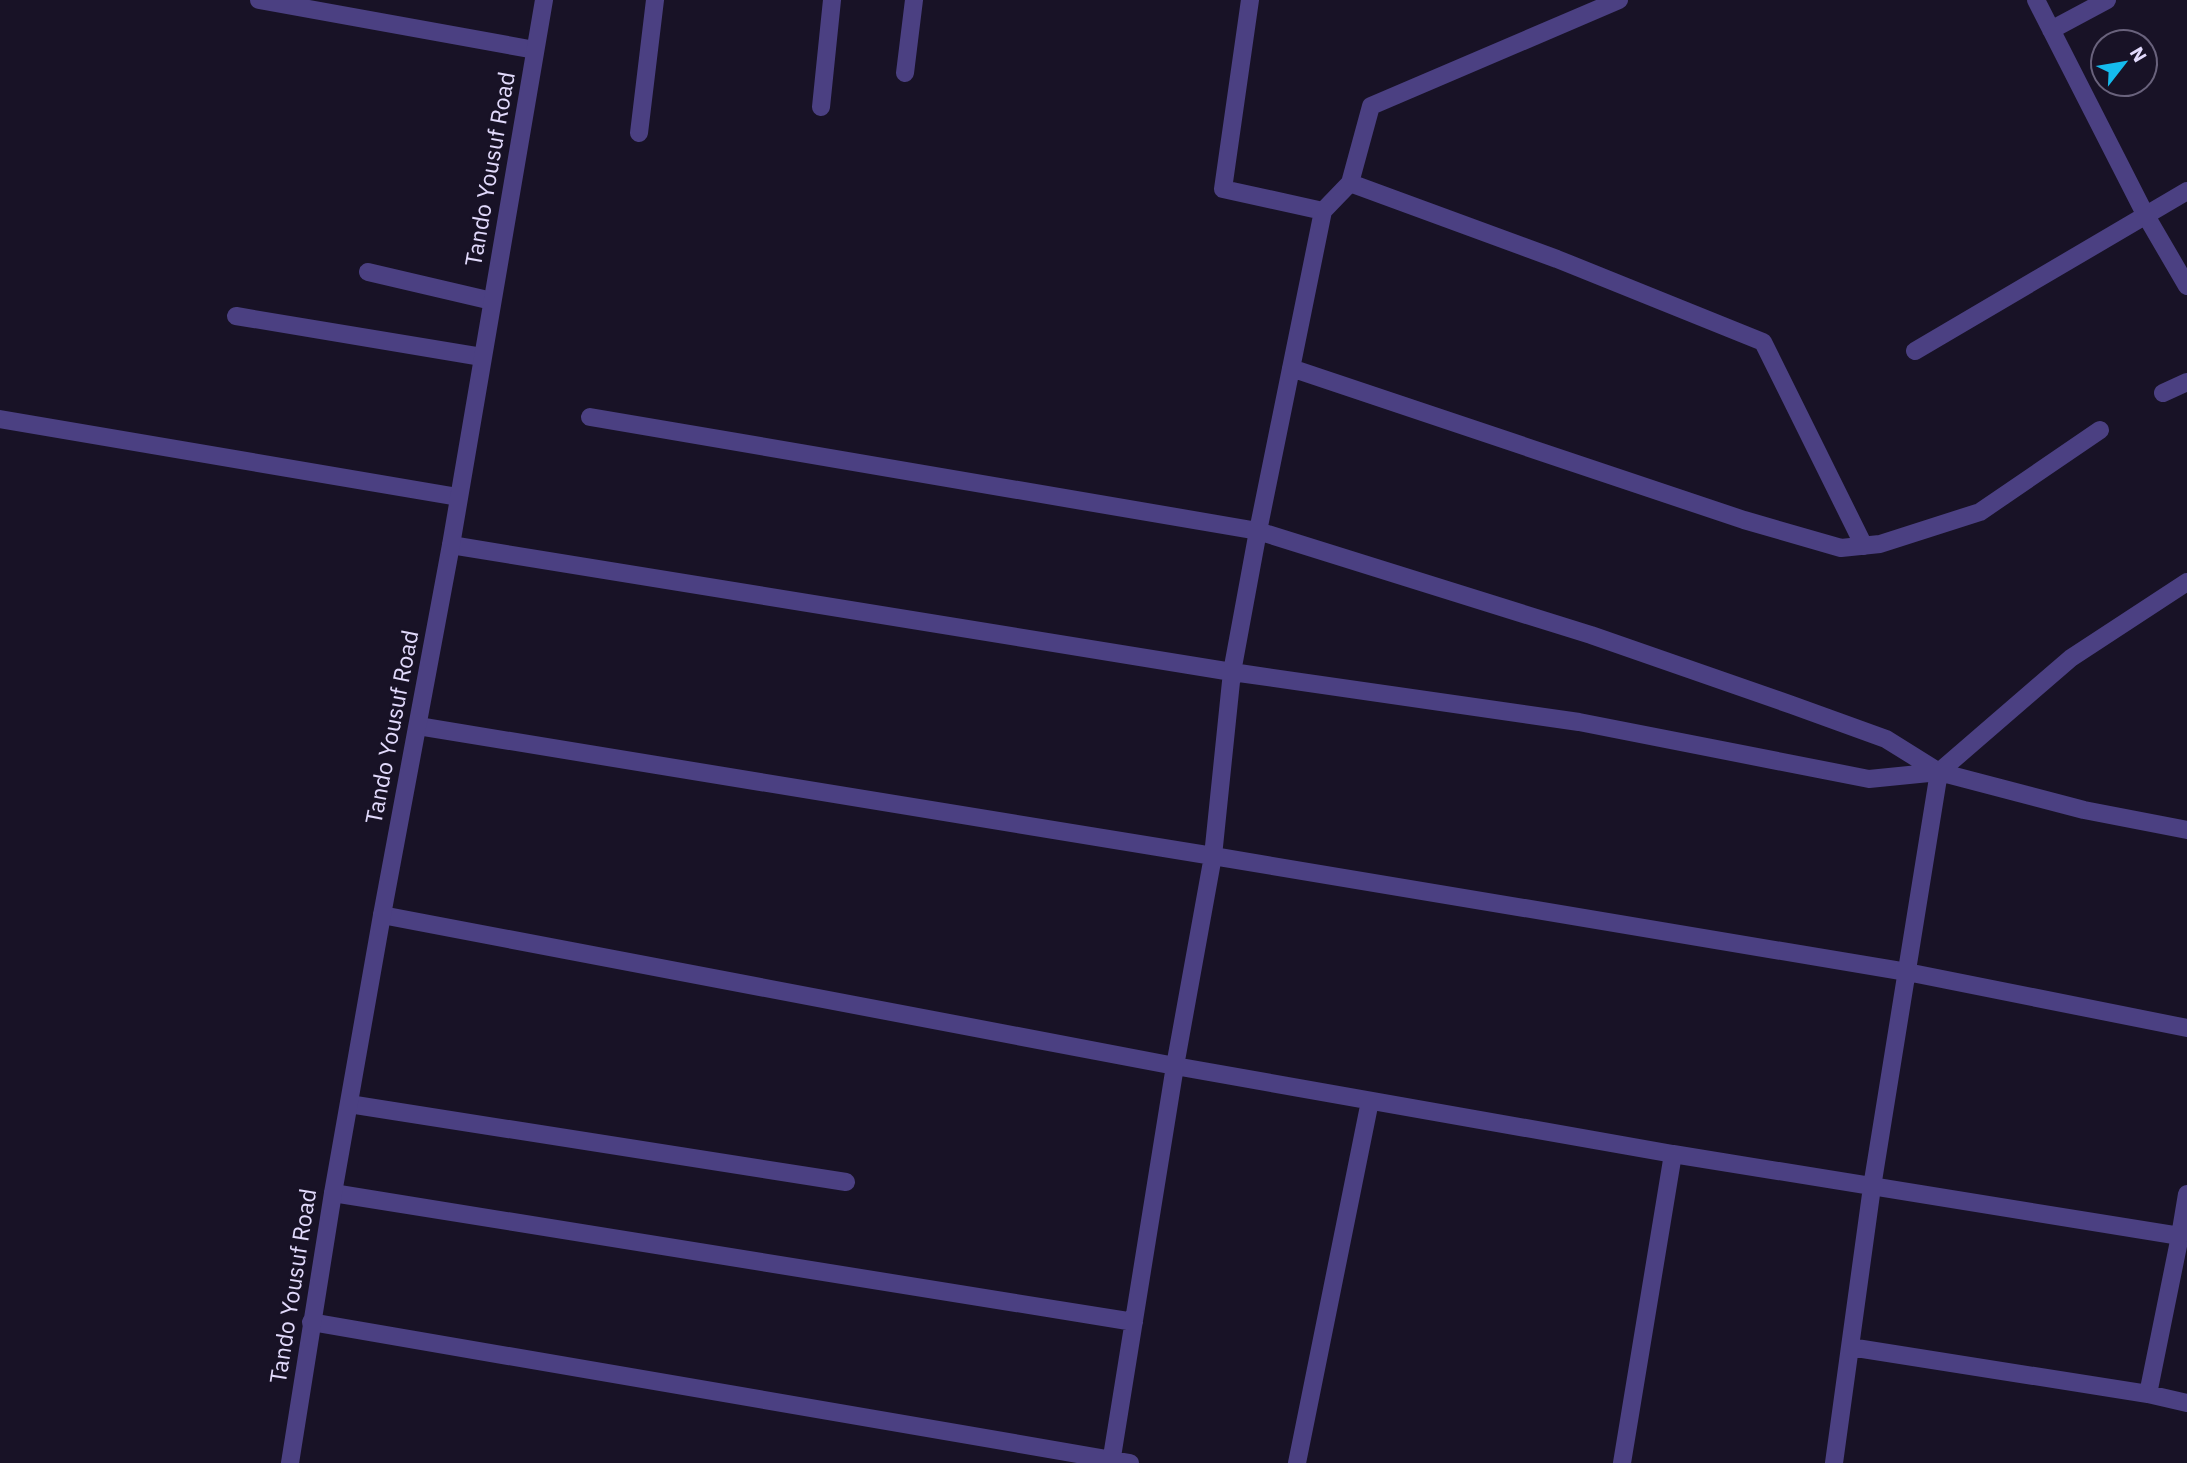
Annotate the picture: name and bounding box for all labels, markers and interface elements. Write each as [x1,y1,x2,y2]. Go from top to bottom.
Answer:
north arrow [2089,28,2159,98]
text: N [2125,42,2152,66]
street label: Tando Yousuf Road [457,69,521,268]
street label: Tando Yousuf Road [357,627,425,826]
street label: Tando Yousuf Road [262,1186,322,1385]

